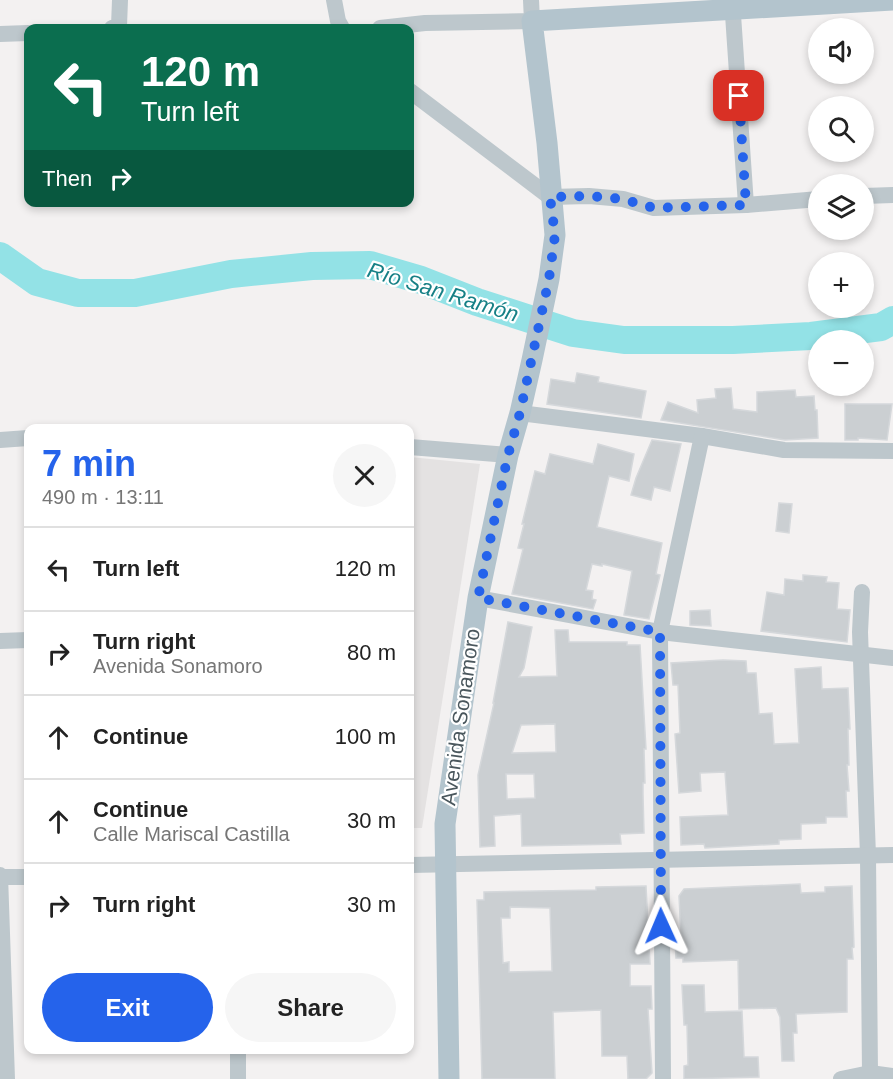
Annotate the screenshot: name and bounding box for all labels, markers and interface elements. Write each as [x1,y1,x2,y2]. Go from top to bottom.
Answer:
map controls [808,18,874,396]
button: sound [808,18,874,84]
icon: left [42,48,120,126]
text: 120 m [141,48,260,95]
pin [713,70,764,121]
icon: arrive [722,79,755,112]
button: search [808,96,874,162]
text: Turn left [141,97,239,127]
icon: right [104,162,137,195]
text: Then [42,166,92,191]
button: layers [808,174,874,240]
button: + [808,252,874,318]
water label: Río San Ramón [364,257,522,327]
button: − [808,330,874,396]
text: 7 min [42,443,136,484]
button: close [333,444,396,507]
text: 490 m · 13:11 [42,486,164,508]
icon: left [42,553,75,586]
text: Turn left [93,556,179,581]
text: 120 m [335,556,396,581]
street label: Avenida Sonamoro [436,627,484,807]
text: Turn right [93,629,195,654]
icon: right [42,637,75,670]
text: 80 m [347,640,396,665]
text: Avenida Sonamoro [93,655,263,677]
icon: ahead [42,721,75,754]
text: Continue [93,724,188,749]
text: 100 m [335,724,396,749]
text: Continue [93,797,188,822]
icon: ahead [42,805,75,838]
text: 30 m [347,808,396,833]
text: Calle Mariscal Castilla [93,823,290,845]
icon: right [42,889,75,922]
text: Turn right [93,892,195,917]
text: 30 m [347,892,396,917]
position arrow [629,894,693,958]
button: Exit [42,973,213,1042]
button: Share [225,973,396,1042]

